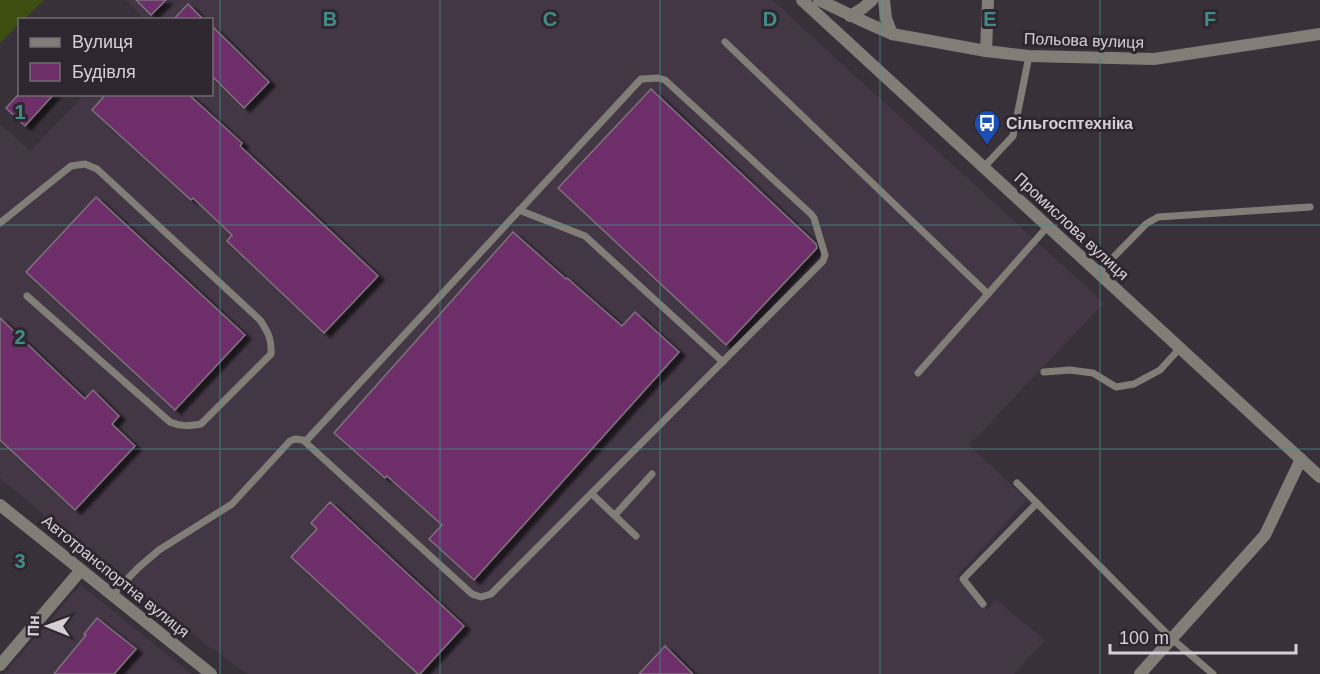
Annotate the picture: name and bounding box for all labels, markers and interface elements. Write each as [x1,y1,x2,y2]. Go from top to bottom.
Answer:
text: B [323,8,337,30]
text: C [543,8,557,30]
text: D [763,8,777,30]
text: E [983,8,997,30]
text: F [1204,8,1216,30]
legend [18,18,213,96]
street label: Польова вулиця [1024,30,1144,51]
text: Вулиця [72,32,133,52]
text: Будівля [72,62,136,82]
text: 1 [14,101,26,123]
bus stop icon: Сільгосптехніка [972,108,1002,146]
place label: Сільгосптехніка [1006,115,1133,132]
street label: Промислова вулиця [1011,169,1132,283]
text: 2 [14,326,26,348]
street label: Автотранспортна вулиця [39,512,193,641]
text: 3 [14,550,26,572]
north arrow [18,596,78,656]
text: Пн [25,615,42,636]
scale bar [1110,617,1296,655]
text: 100 m [1119,628,1169,648]

